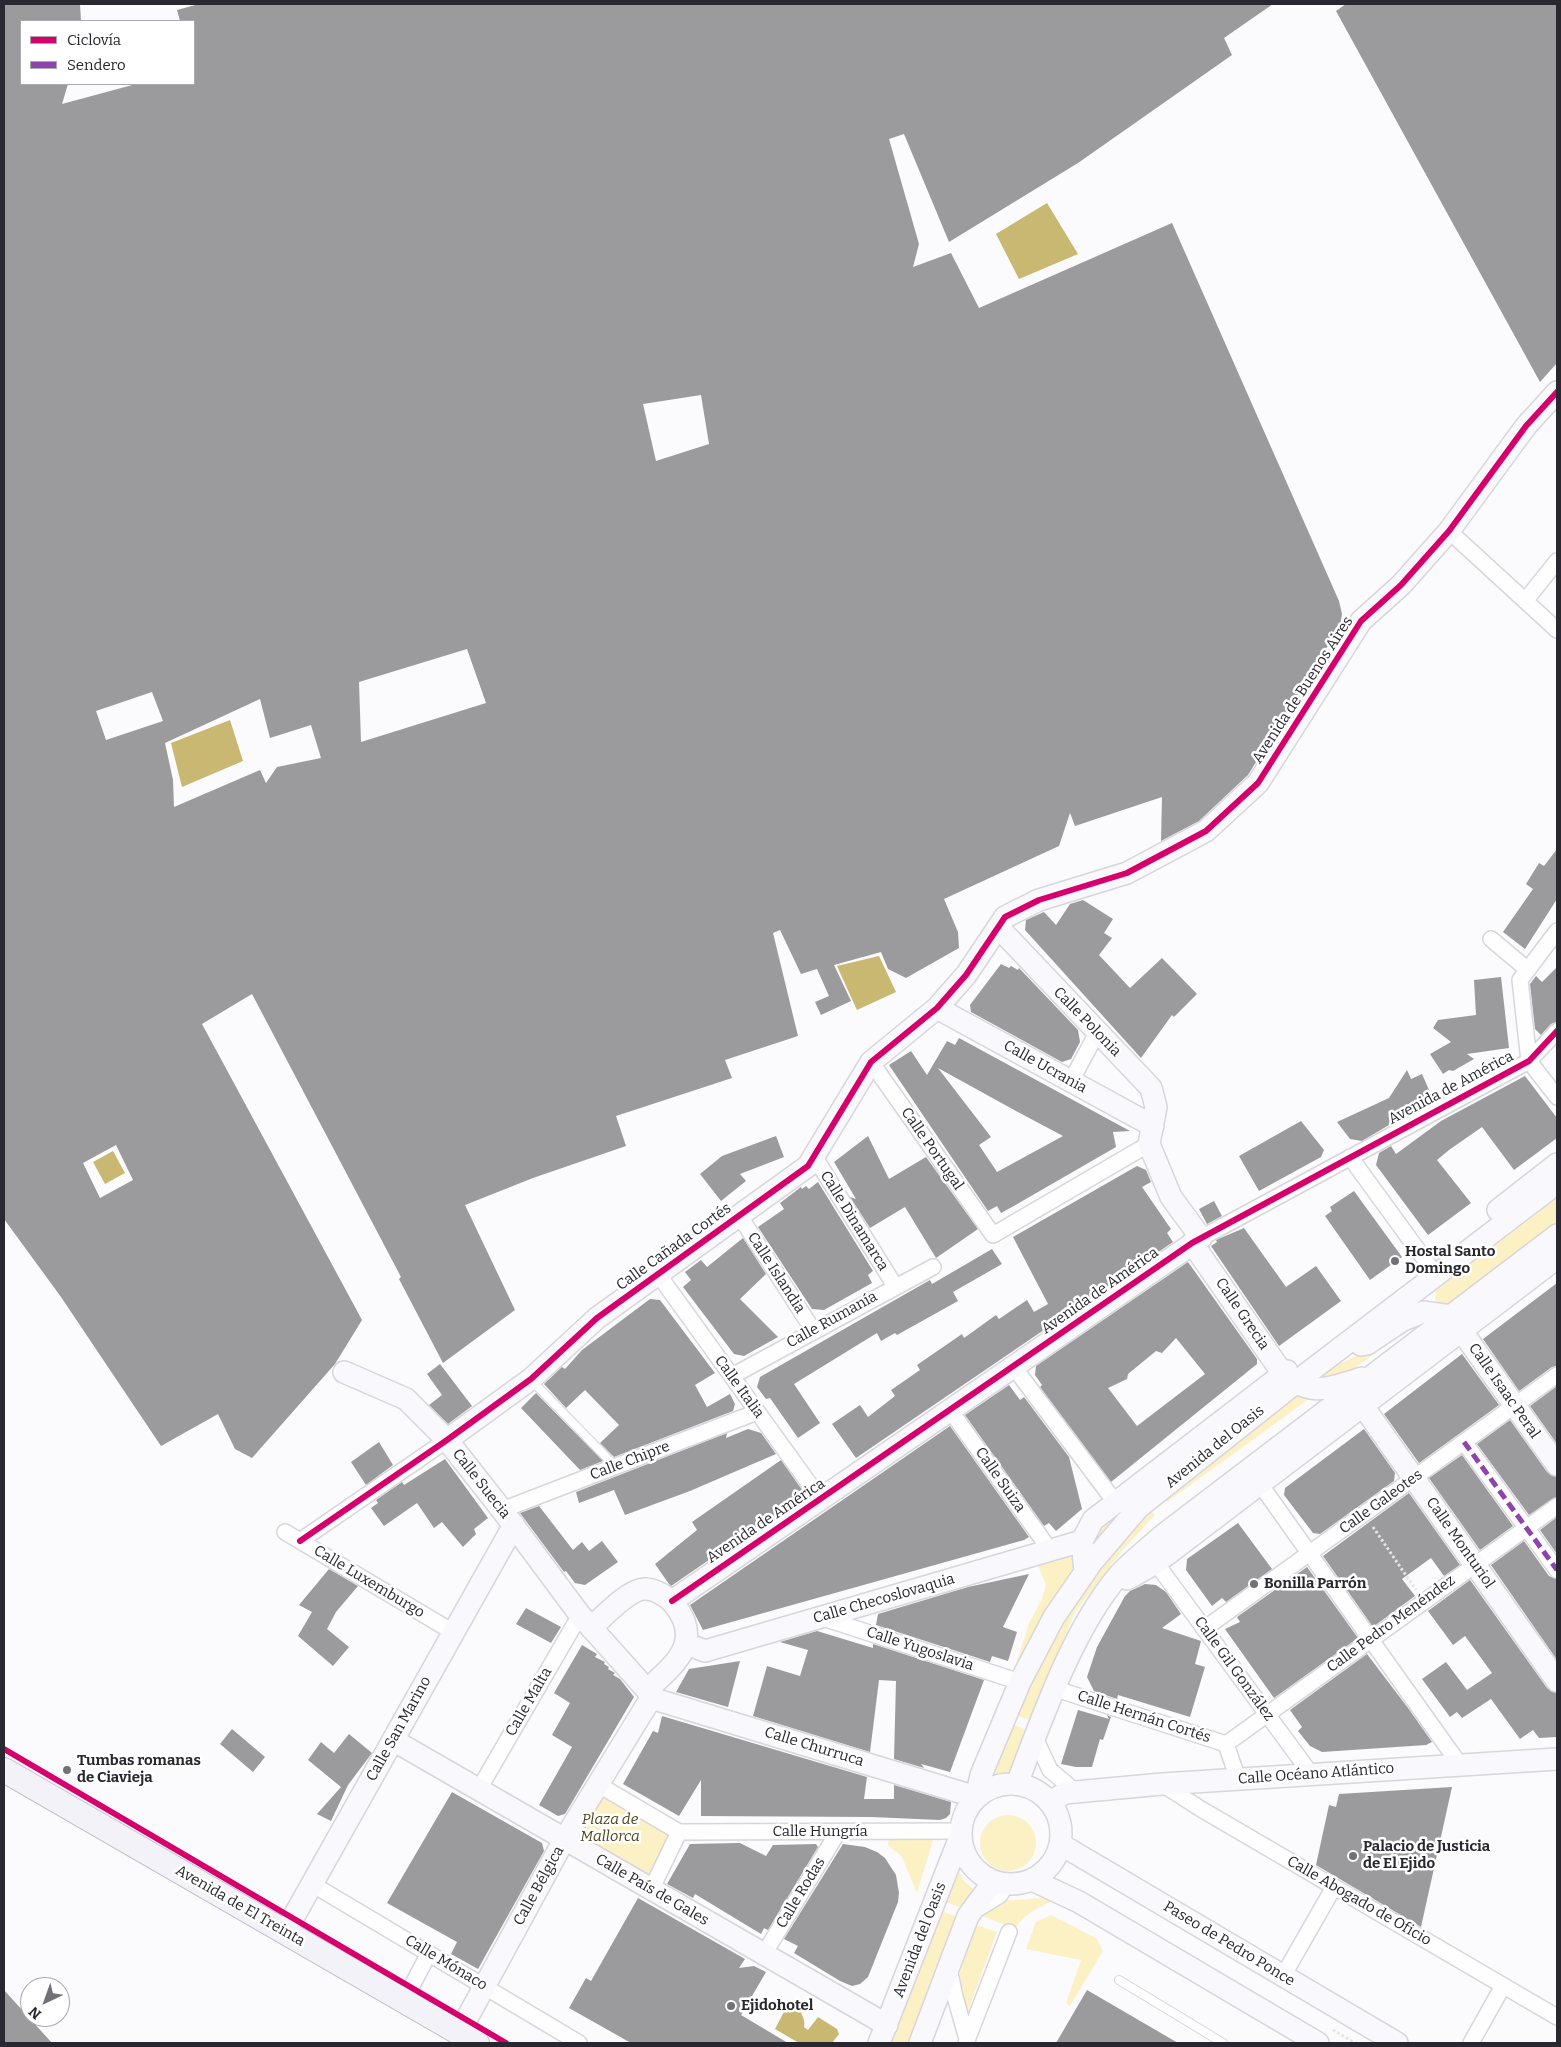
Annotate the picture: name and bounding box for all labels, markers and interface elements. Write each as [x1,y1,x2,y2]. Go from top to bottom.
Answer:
legend [20,20,195,85]
text: Ciclovía [67,31,121,49]
text: Sendero [67,56,126,74]
street label: Avenida de Buenos Aires [1249,613,1357,767]
street label: Calle Polonia [1049,984,1125,1060]
street label: Calle Ucrania [1000,1037,1090,1097]
street label: Avenida de América [1385,1047,1517,1129]
street label: Calle Portugal [897,1104,967,1194]
street label: Calle Dinamarca [816,1168,892,1274]
street label: Calle Cañada Cortés [613,1199,735,1295]
street label: Calle Islandia [743,1229,809,1317]
place label: Hostal Santo Domingo [1405,1243,1495,1278]
street label: Avenida de América [1038,1244,1162,1338]
marker: Hostal Santo Domingo [1389,1255,1401,1267]
street label: Calle Grecia [1211,1275,1273,1353]
street label: Calle Rumanía [784,1288,880,1352]
street label: Calle Isaac Peral [1464,1340,1544,1442]
street label: Calle Italia [710,1352,768,1422]
street label: Avenida del Oasis [1162,1402,1268,1492]
street label: Calle Chipre [588,1438,672,1484]
street label: Calle Suiza [971,1444,1029,1516]
street label: Calle Suecia [448,1446,514,1522]
street label: Calle Galeotes [1336,1466,1426,1538]
street label: Avenida de América [703,1475,829,1567]
street label: Calle Monturiol [1422,1494,1498,1592]
street label: Calle Luxemburgo [310,1542,428,1622]
street label: Calle Checoslovaquia [811,1570,957,1628]
street label: Calle Pedro Menéndez [1323,1571,1459,1677]
place label: Bonilla Parrón [1264,1575,1366,1593]
marker: Bonilla Parrón [1248,1578,1260,1590]
street label: Calle Gil González [1190,1613,1278,1725]
street label: Calle Yugoslavia [864,1623,976,1675]
street label: Calle Malta [502,1664,556,1740]
street label: Calle San Marino [363,1673,435,1785]
street label: Calle Hernán Cortés [1075,1687,1213,1747]
street label: Calle Churruca [762,1723,866,1771]
place label: Tumbas romanas de Ciavieja [77,1752,201,1787]
street label: Calle Océano Atlántico [1237,1760,1395,1788]
marker: Tumbas romanas de Ciavieja [61,1764,73,1776]
park label: Plaza de Mallorca [580,1811,640,1846]
street label: Calle Hungría [772,1823,868,1841]
place label: Palacio de Justicia de El Ejido [1363,1838,1490,1873]
street label: Calle Bélgica [510,1843,568,1929]
street label: Calle País de Gales [592,1850,712,1930]
marker: Palacio de Justicia de El Ejido [1347,1850,1359,1862]
street label: Calle Abogado de Oficio [1284,1852,1434,1950]
street label: Calle Rodas [773,1854,829,1932]
street label: Avenida de El Treinta [172,1862,308,1950]
street label: Avenida del Oasis [890,1880,950,2000]
street label: Paseo de Pedro Ponce [1160,1898,1298,1990]
street label: Calle Mónaco [402,1931,490,1995]
north arrow [20,1977,70,2027]
place label: Ejidohotel [741,1997,813,2015]
marker: Ejidohotel [725,2000,737,2012]
text: N [26,2003,45,2023]

